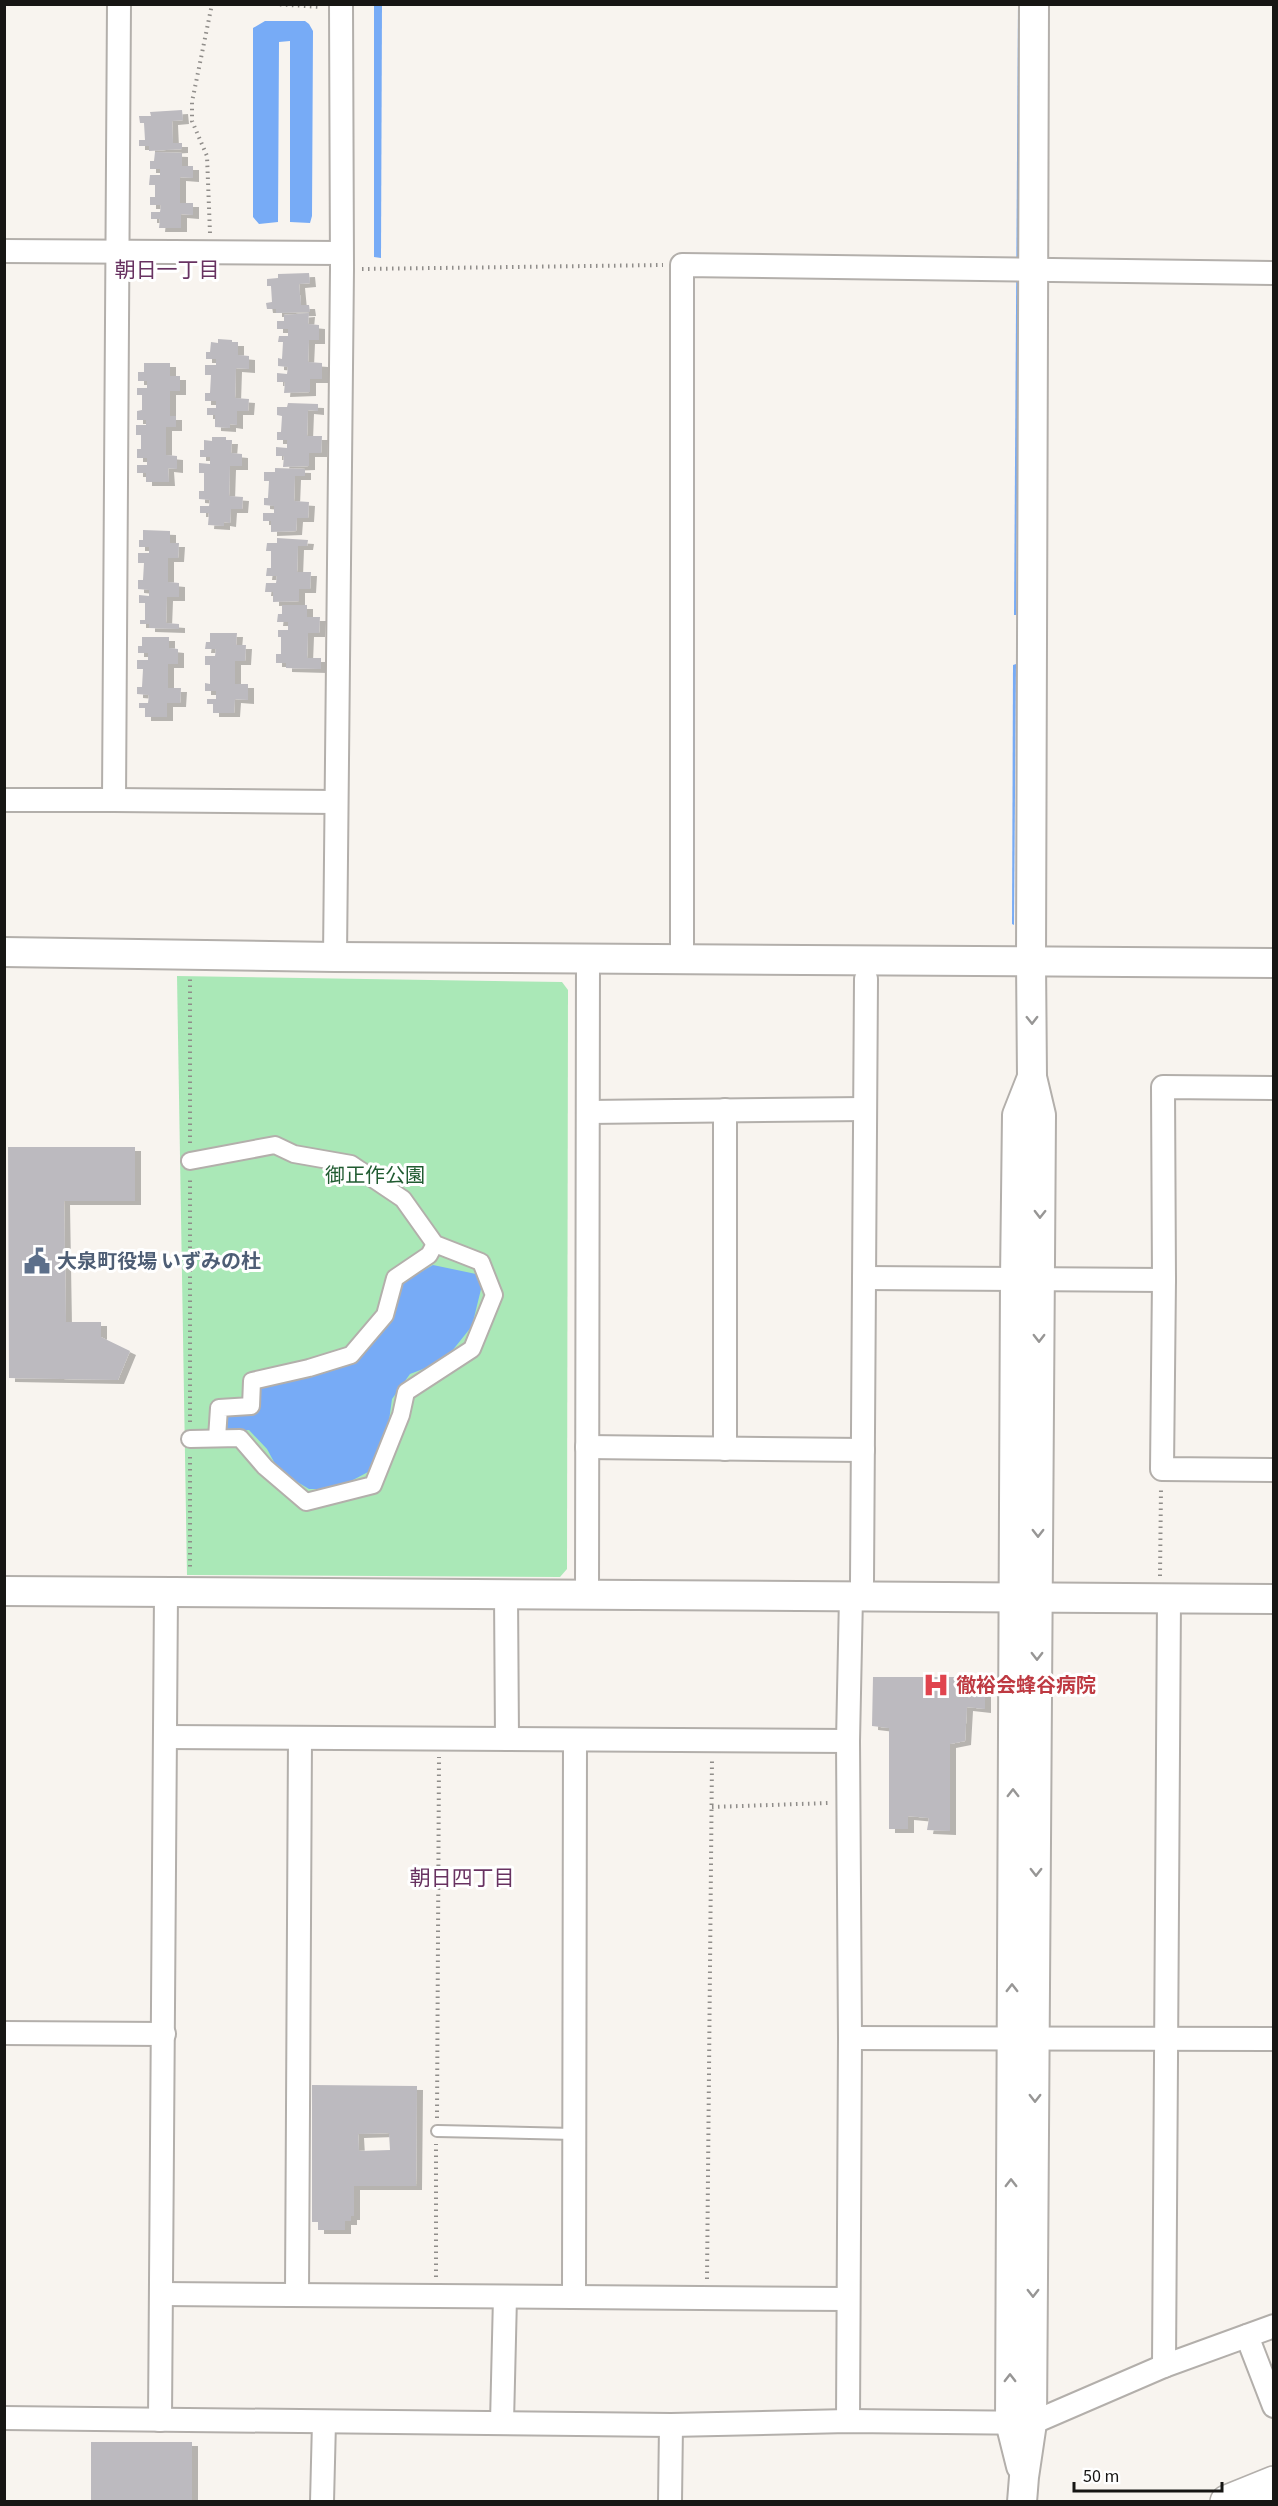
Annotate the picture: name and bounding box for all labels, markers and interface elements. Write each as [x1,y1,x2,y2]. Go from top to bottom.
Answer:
district label: 朝日一丁目 [115,255,220,285]
one-way arrow [1026,1015,1038,1024]
park label: 御正作公園 [325,1162,425,1190]
one-way arrow [1034,1209,1046,1218]
public building icon: 大泉町役場 いずみの杜 [22,1246,52,1276]
place label: 大泉町役場 いずみの杜 [57,1248,261,1276]
one-way arrow [1033,1333,1045,1342]
one-way arrow [1032,1528,1044,1537]
one-way arrow [1031,1651,1043,1660]
hospital icon: 徹裕会蜂谷病院 [921,1670,951,1700]
place label: 徹裕会蜂谷病院 [956,1672,1096,1700]
one-way arrow [1007,1789,1019,1798]
district label: 朝日四丁目 [410,1863,515,1893]
one-way arrow [1030,1867,1042,1876]
one-way arrow [1006,1984,1018,1993]
one-way arrow [1029,2094,1041,2103]
one-way arrow [1005,2179,1017,2188]
one-way arrow [1027,2289,1039,2298]
one-way arrow [1004,2374,1016,2383]
scale bar [1074,2455,1222,2493]
text: 50 m [1083,2464,1119,2489]

